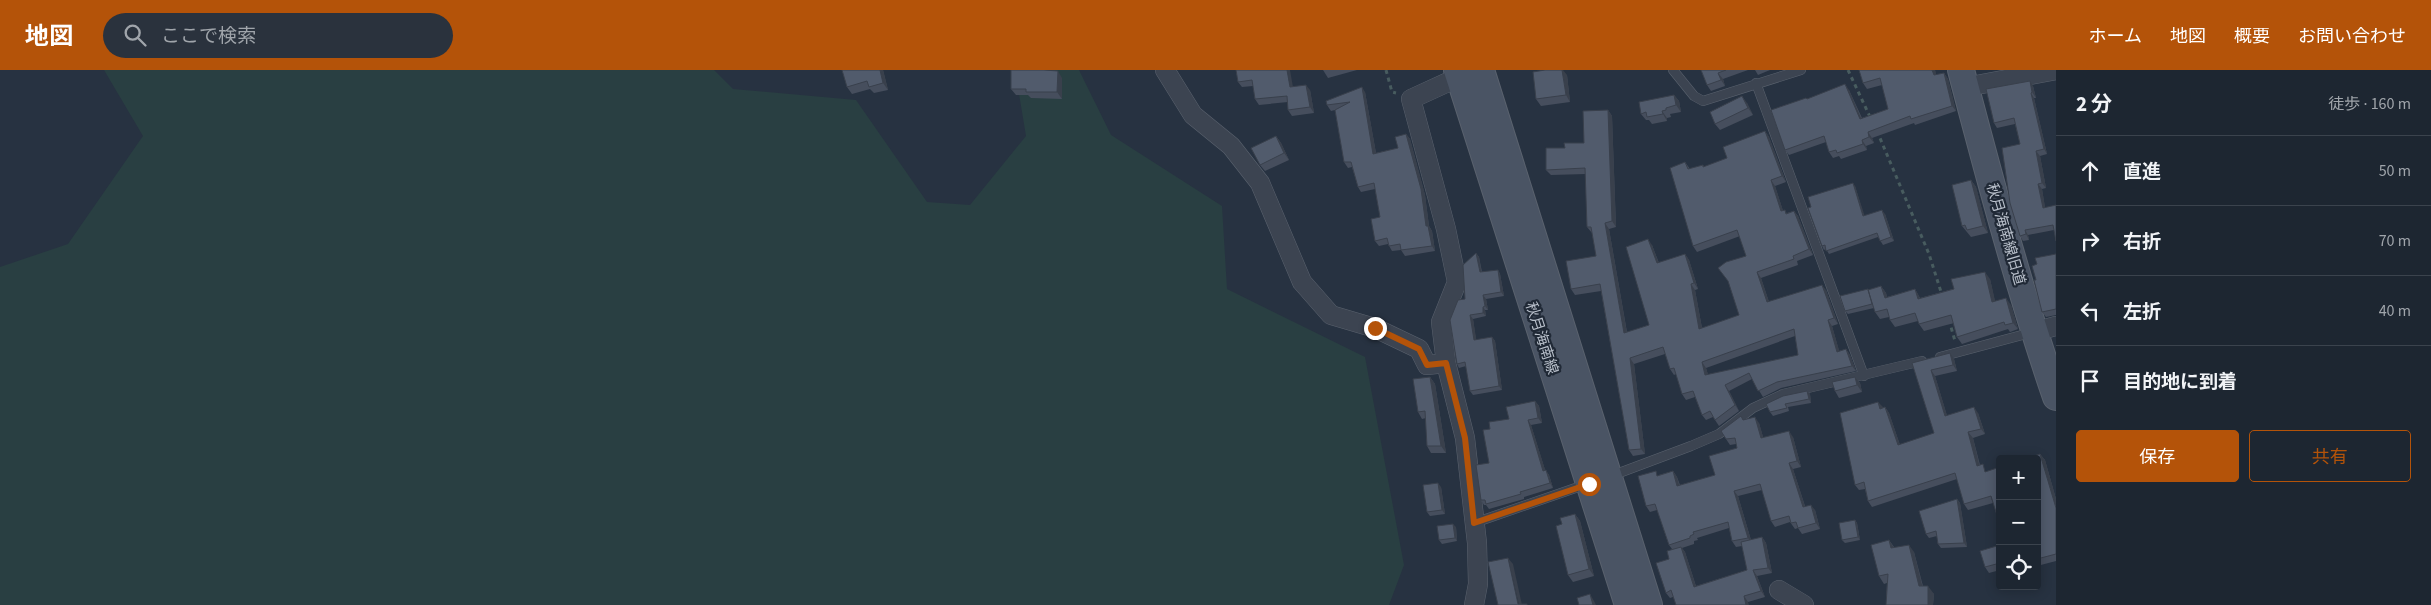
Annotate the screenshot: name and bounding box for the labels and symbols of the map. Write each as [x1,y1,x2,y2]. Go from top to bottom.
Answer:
street label: 秋月海南線旧道 [1981,181,2030,288]
street label: 秋月海南線 [1520,299,1563,377]
route end [1364,317,1387,340]
route start [1578,473,1601,496]

